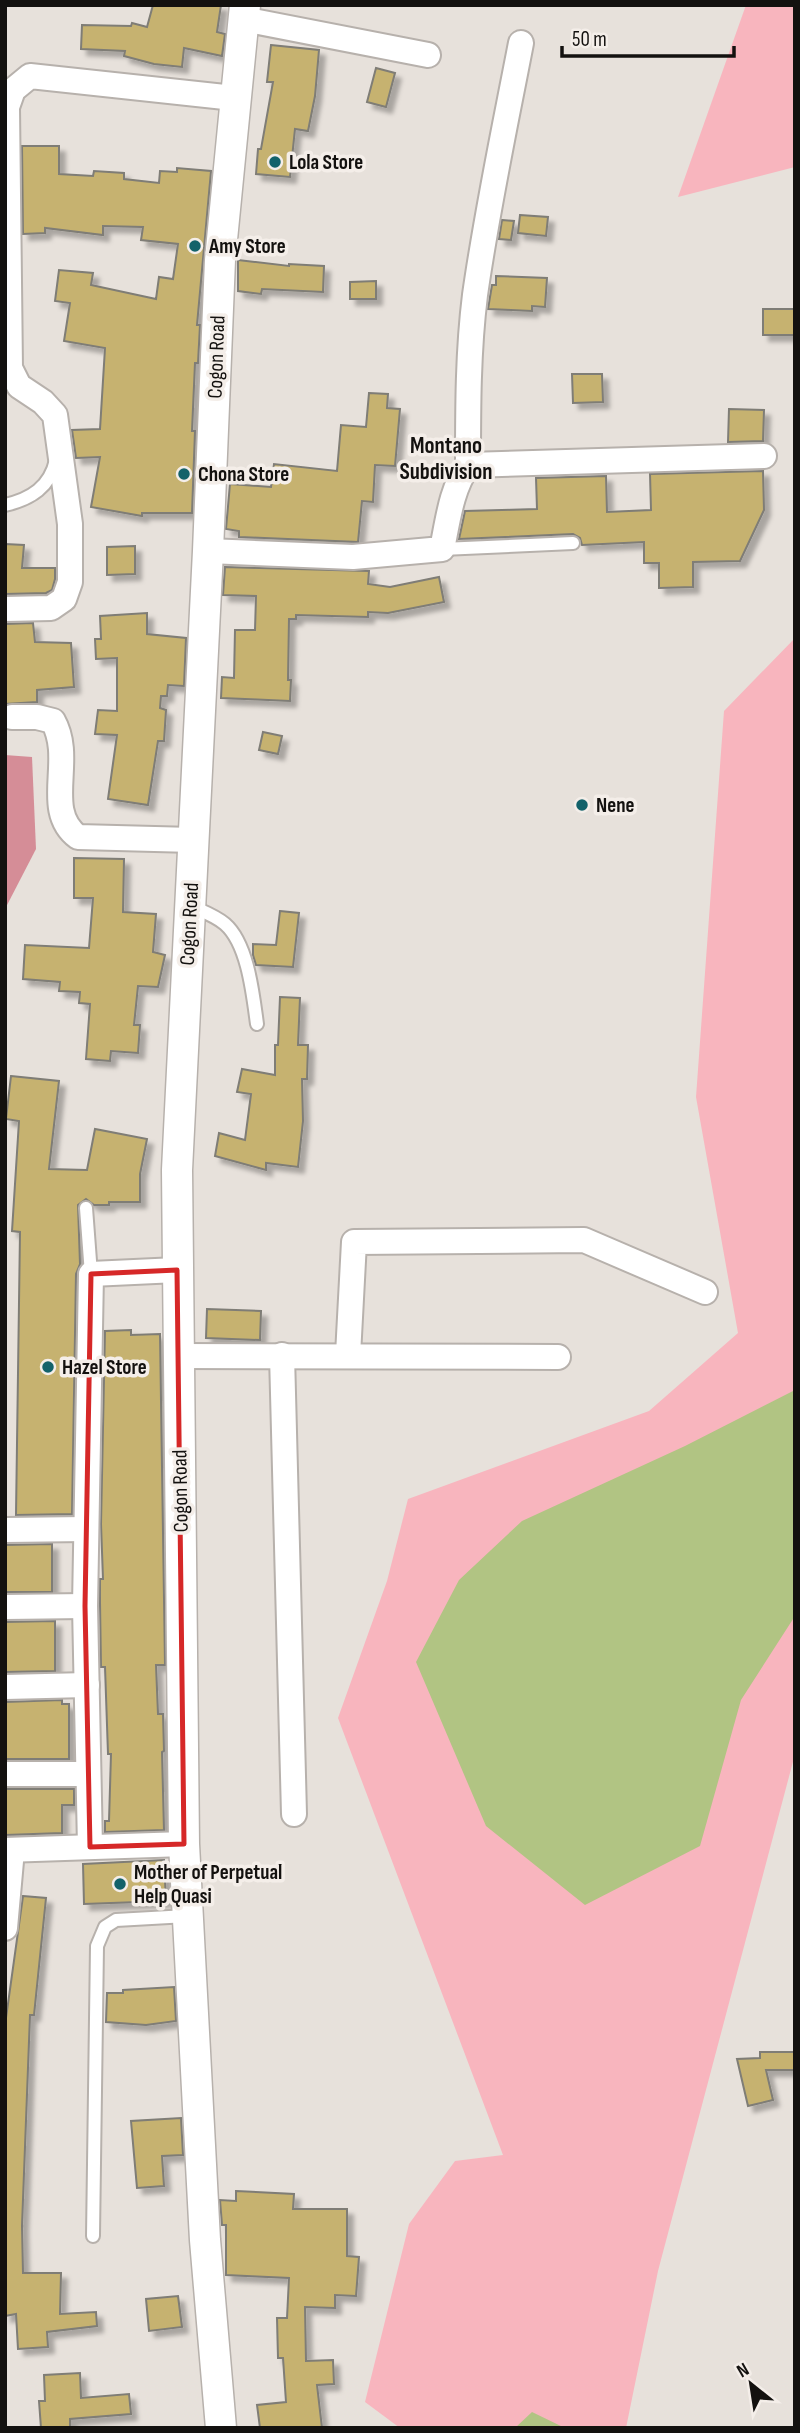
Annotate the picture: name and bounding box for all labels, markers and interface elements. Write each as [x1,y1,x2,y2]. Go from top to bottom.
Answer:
scale bar [562,14,734,58]
text: 50 m [572,27,607,52]
place label: Lola Store [289,150,363,175]
marker: Lola Store [267,154,283,170]
place label: Amy Store [208,234,286,259]
marker: Amy Store [187,238,203,254]
street label: Cogon Road [203,315,230,399]
district label: Montano Subdivision [399,432,493,486]
place label: Chona Store [198,462,289,487]
marker: Chona Store [176,466,192,482]
place label: Nene [596,793,635,818]
marker: Nene [574,797,590,813]
street label: Cogon Road [175,882,204,966]
place label: Hazel Store [62,1355,147,1380]
marker: Hazel Store [40,1359,56,1375]
street label: Cogon Road [167,1449,194,1533]
place label: Mother of Perpetual Help Quasi [134,1860,282,1909]
marker: Mother of Perpetual Help Quasi [112,1876,128,1892]
north arrow [716,2349,786,2419]
text: N [733,2358,753,2383]

